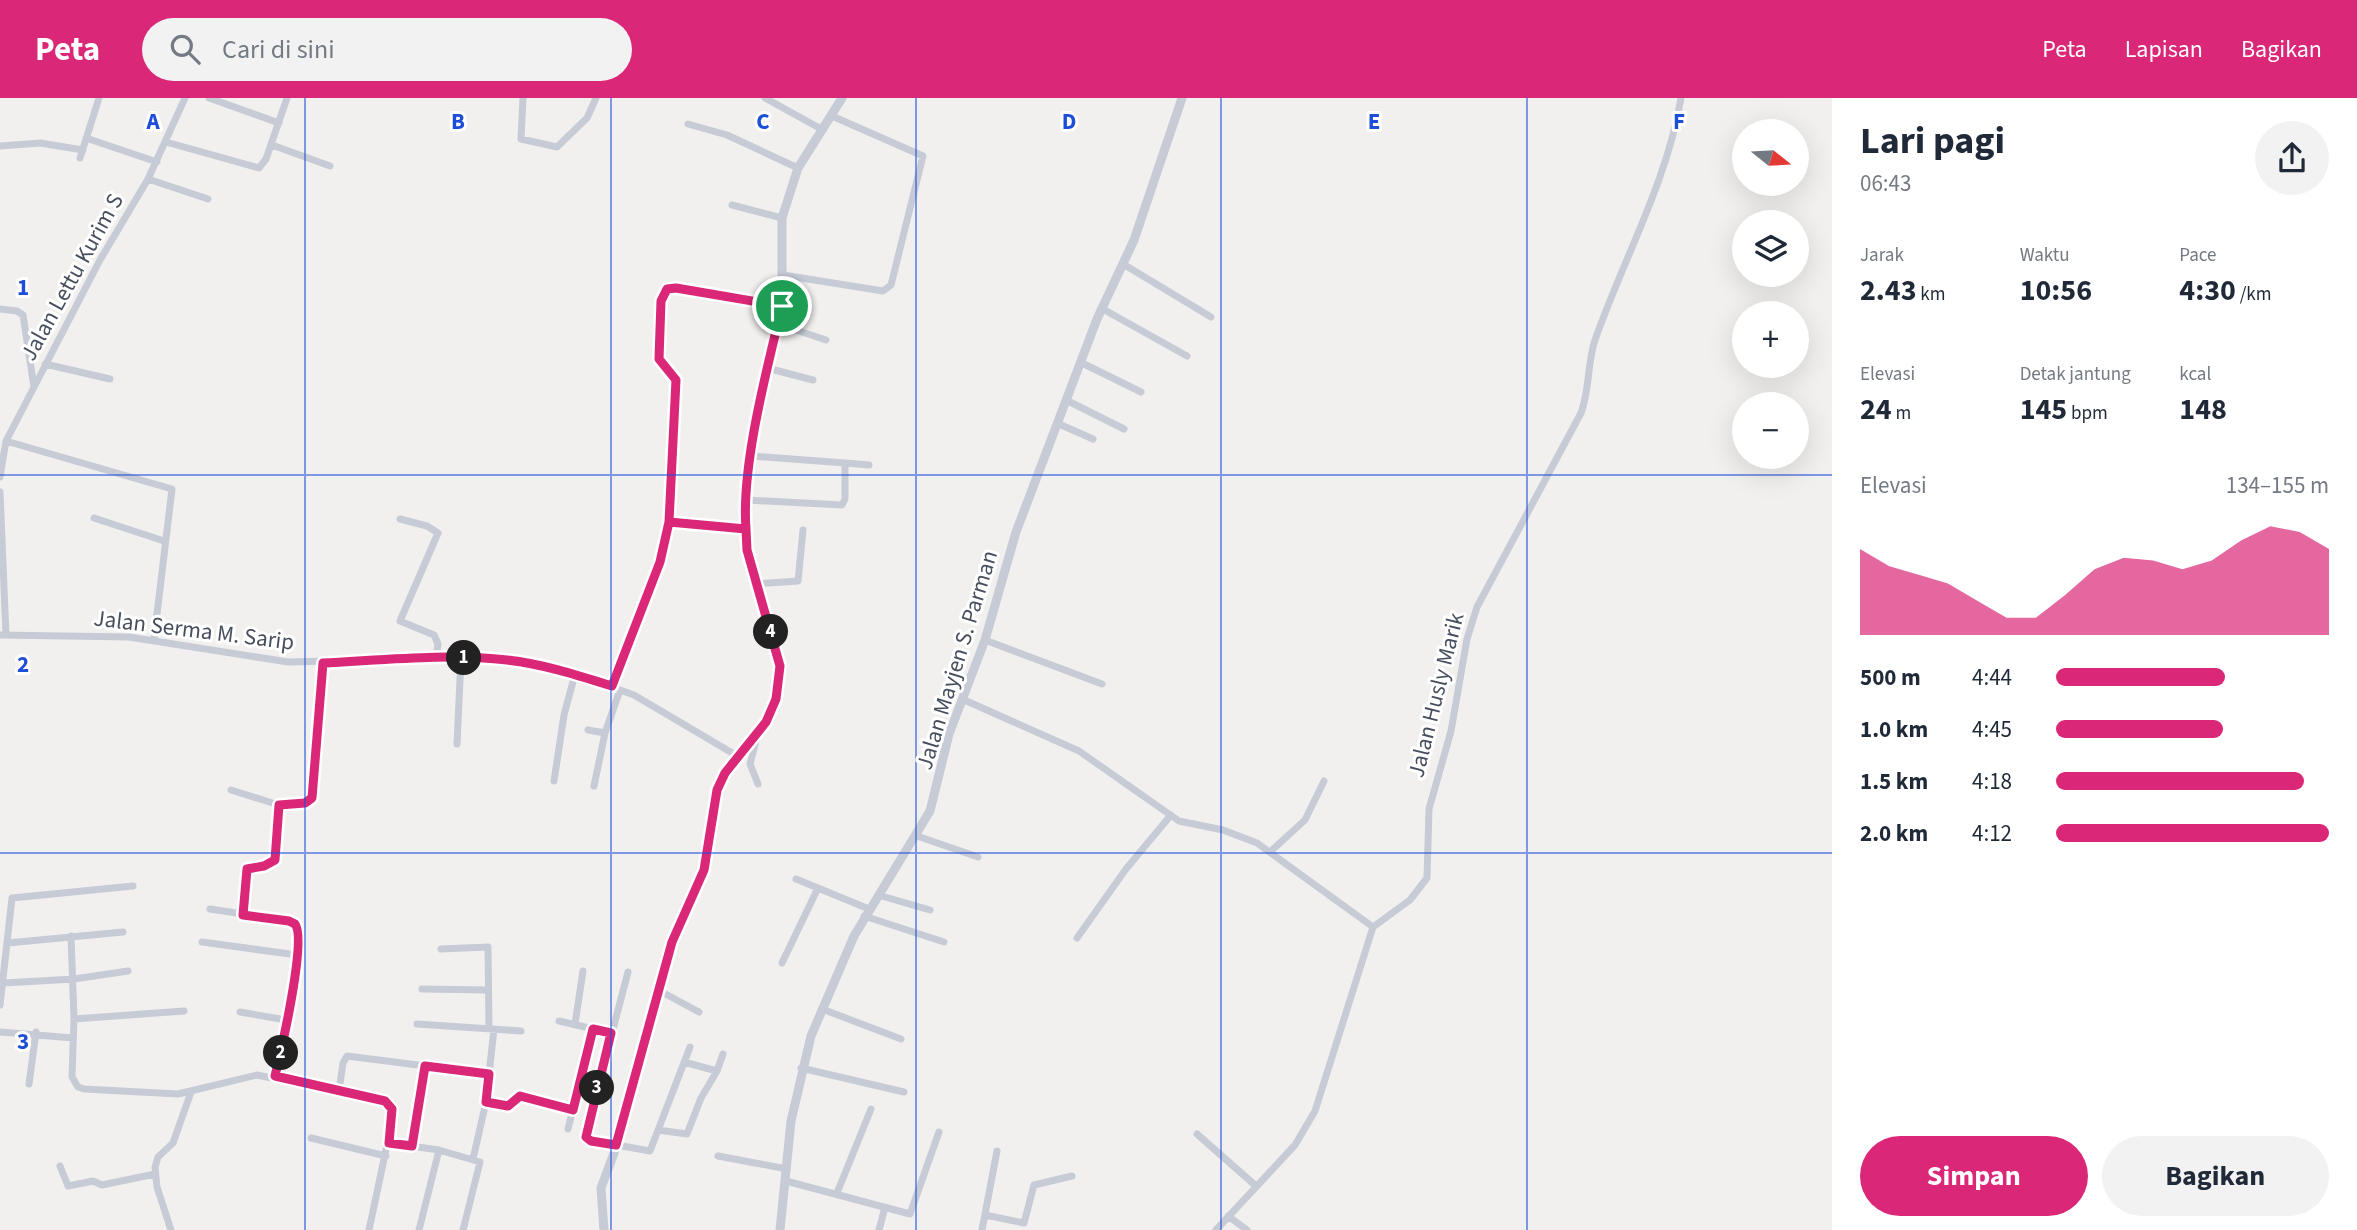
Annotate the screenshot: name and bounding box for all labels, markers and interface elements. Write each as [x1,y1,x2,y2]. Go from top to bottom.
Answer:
search box [142,18,632,81]
text: Peta [35,26,100,73]
icon: search [166,30,204,68]
text: Cari di sini [222,31,335,68]
text: Peta [2042,32,2087,67]
text: Lapisan [2125,32,2203,67]
text: Bagikan [2241,32,2322,67]
text: A [145,105,160,138]
text: B [451,105,465,138]
text: C [756,105,770,138]
text: D [1062,105,1076,138]
text: E [1368,105,1380,138]
text: F [1673,105,1685,138]
text: Lari pagi [1860,114,2005,168]
north arrow [1732,119,1810,196]
map controls [1732,119,1809,469]
button: share [2255,121,2329,195]
text: 06:43 [1860,167,1911,200]
street label: Jalan Lettu Kurim S [12,187,132,367]
button: layers [1732,210,1809,287]
text: Jarak [1860,242,1904,269]
text: Waktu [2020,242,2070,269]
text: Pace [2179,242,2217,269]
text: 2.43 [1860,269,1917,312]
text: 10:56 [2020,269,2092,312]
text: 4:30 [2179,269,2236,312]
text: 1 [17,271,29,304]
pin [752,276,812,336]
text: km [1917,281,1946,308]
text: /km [2236,281,2271,308]
icon: arrive [763,287,801,325]
button: + [1732,301,1809,378]
text: Elevasi [1860,361,1915,388]
text: Detak jantung [2020,361,2131,388]
text: kcal [2179,361,2211,388]
text: 24 [1860,388,1892,431]
text: 145 [2020,388,2067,431]
text: 148 [2179,388,2227,431]
button: − [1732,392,1809,469]
text: m [1892,400,1911,427]
text: bpm [2067,400,2108,427]
text: Elevasi [1860,469,1927,502]
text: 134–155 m [2226,469,2329,502]
street label: Jalan Mayjen S. Parman [908,546,1006,774]
street label: Jalan Serma M. Sarip [92,601,296,659]
street label: Jalan Husly Marik [1400,608,1473,781]
pin: 4 [754,614,788,650]
text: 4 [765,618,776,645]
pin: 1 [447,640,482,676]
text: 1 [458,644,469,671]
text: 2 [17,648,29,681]
text: 500 m [1860,661,1921,694]
text: 4:44 [1972,661,2012,694]
text: 1.0 km [1860,713,1928,746]
text: 4:45 [1972,713,2012,746]
text: 1.5 km [1860,765,1928,798]
text: 4:18 [1972,765,2012,798]
text: 2.0 km [1860,817,1928,850]
text: 4:12 [1972,817,2012,850]
text: 3 [17,1025,29,1058]
pin: 2 [264,1035,298,1070]
text: 2 [275,1039,286,1066]
pin: 3 [580,1070,614,1105]
text: 3 [591,1074,602,1101]
button: Simpan [1860,1136,2088,1216]
button: Bagikan [2102,1136,2329,1216]

